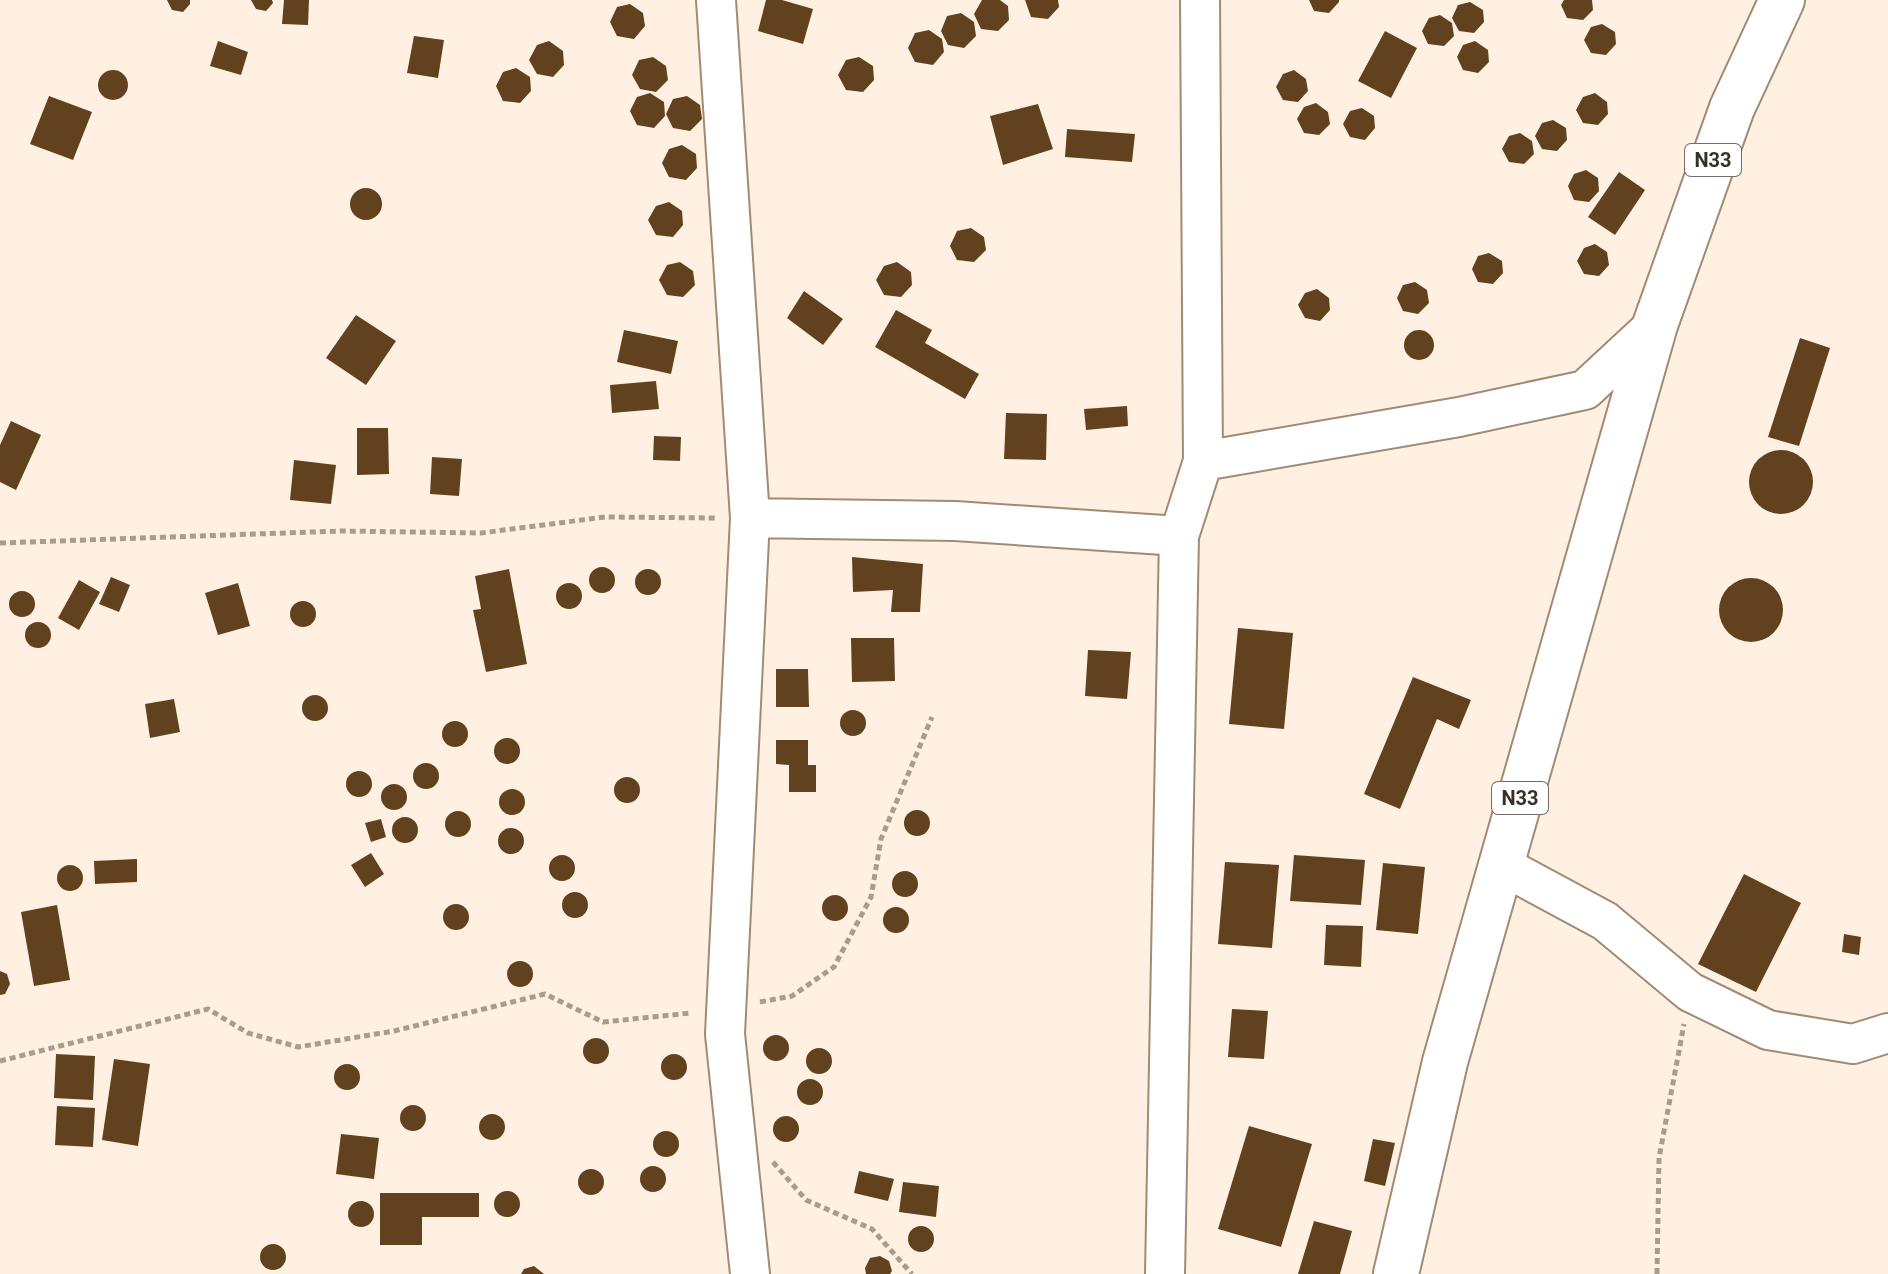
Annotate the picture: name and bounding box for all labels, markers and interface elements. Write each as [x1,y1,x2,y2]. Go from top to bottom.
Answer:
road number: N33 [1685,144,1741,176]
road number: N33 [1492,782,1548,814]

